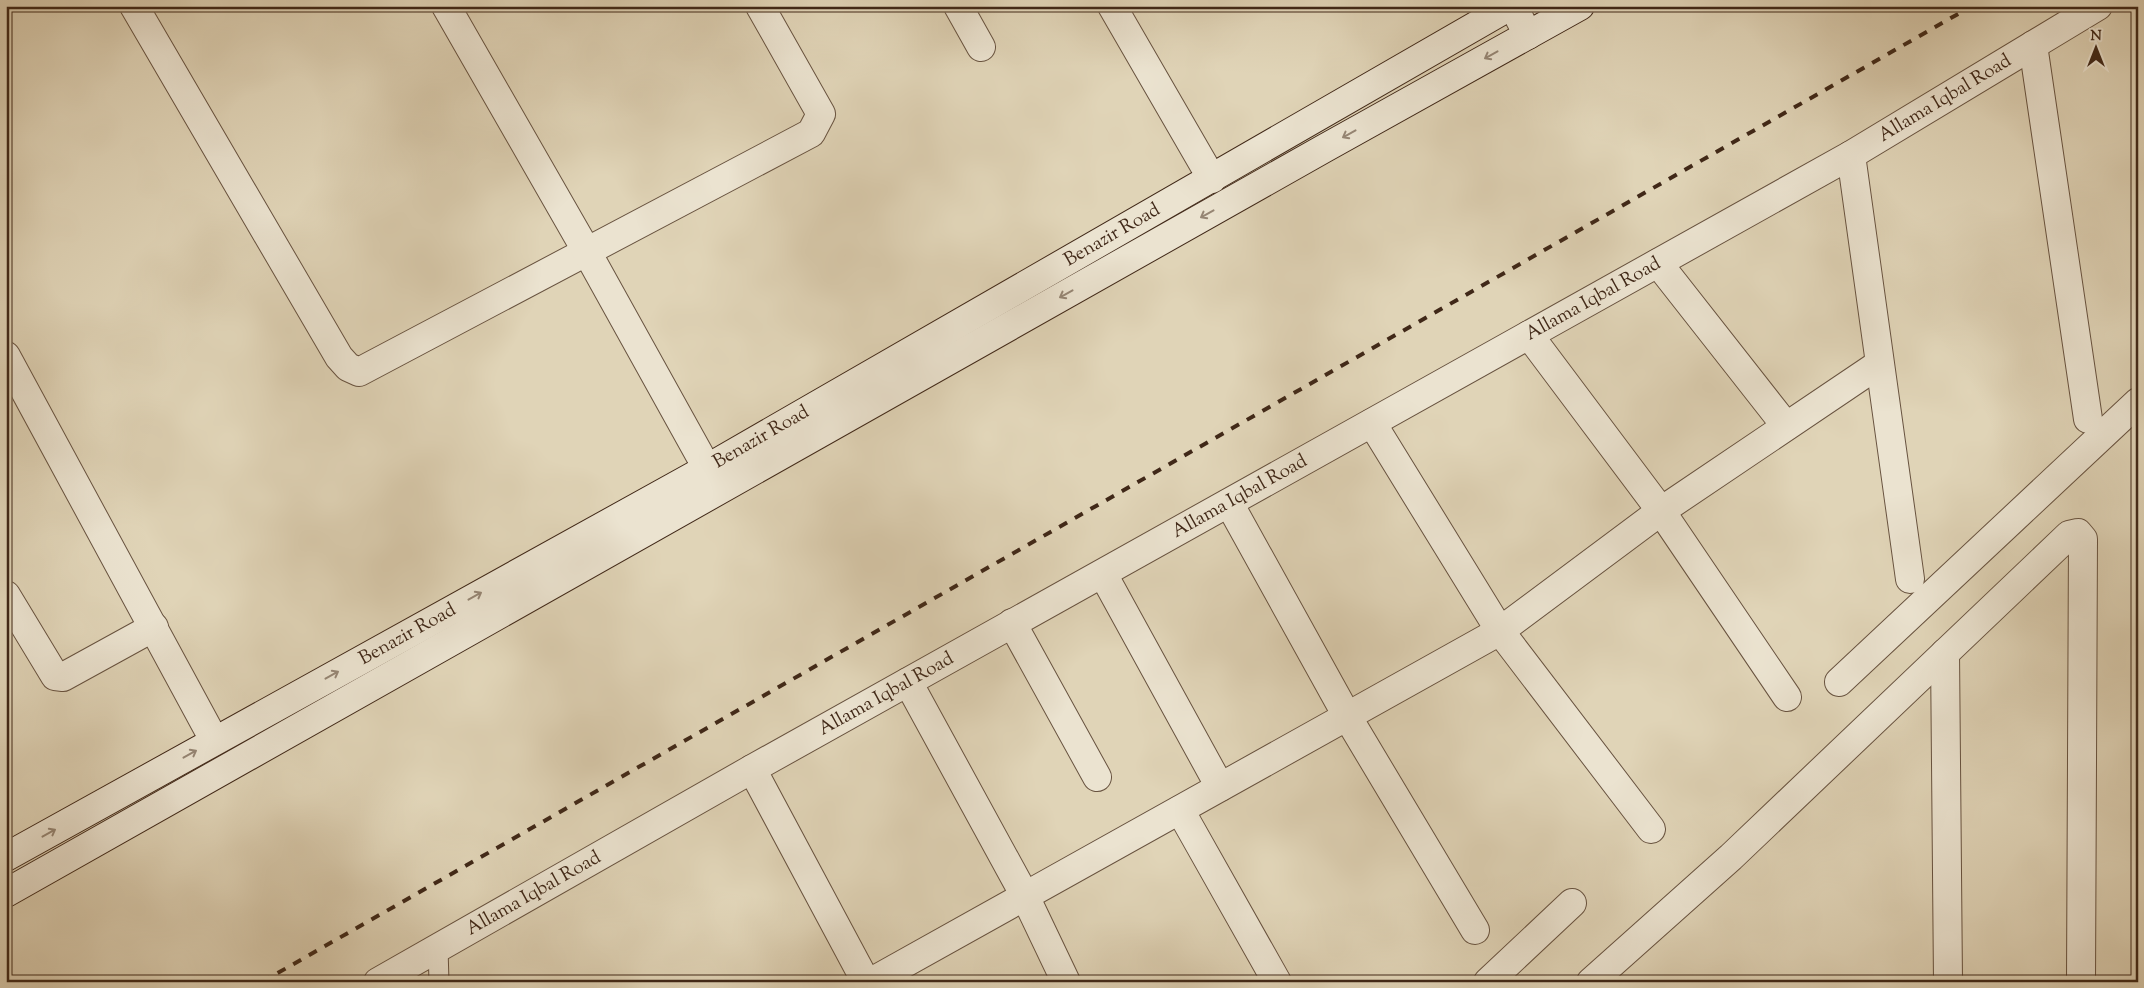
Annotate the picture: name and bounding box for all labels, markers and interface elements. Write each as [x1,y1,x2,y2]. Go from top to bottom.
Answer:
north arrow [2072,22,2122,72]
text: N [2090,27,2102,47]
street label: Allama Iqbal Road [1873,48,2017,149]
one-way arrow [1484,51,1499,61]
one-way arrow [1342,130,1357,140]
street label: Benazir Road [1059,197,1166,274]
one-way arrow [1200,209,1215,219]
street label: Allama Iqbal Road [1521,250,1666,348]
one-way arrow [1059,290,1074,299]
street label: Benazir Road [708,399,815,476]
street label: Allama Iqbal Road [1167,448,1313,545]
one-way arrow [467,591,481,601]
street label: Benazir Road [354,597,461,672]
street label: Allama Iqbal Road [813,645,959,743]
one-way arrow [325,670,340,680]
one-way arrow [183,748,197,758]
one-way arrow [41,828,55,838]
street label: Allama Iqbal Road [461,844,606,943]

